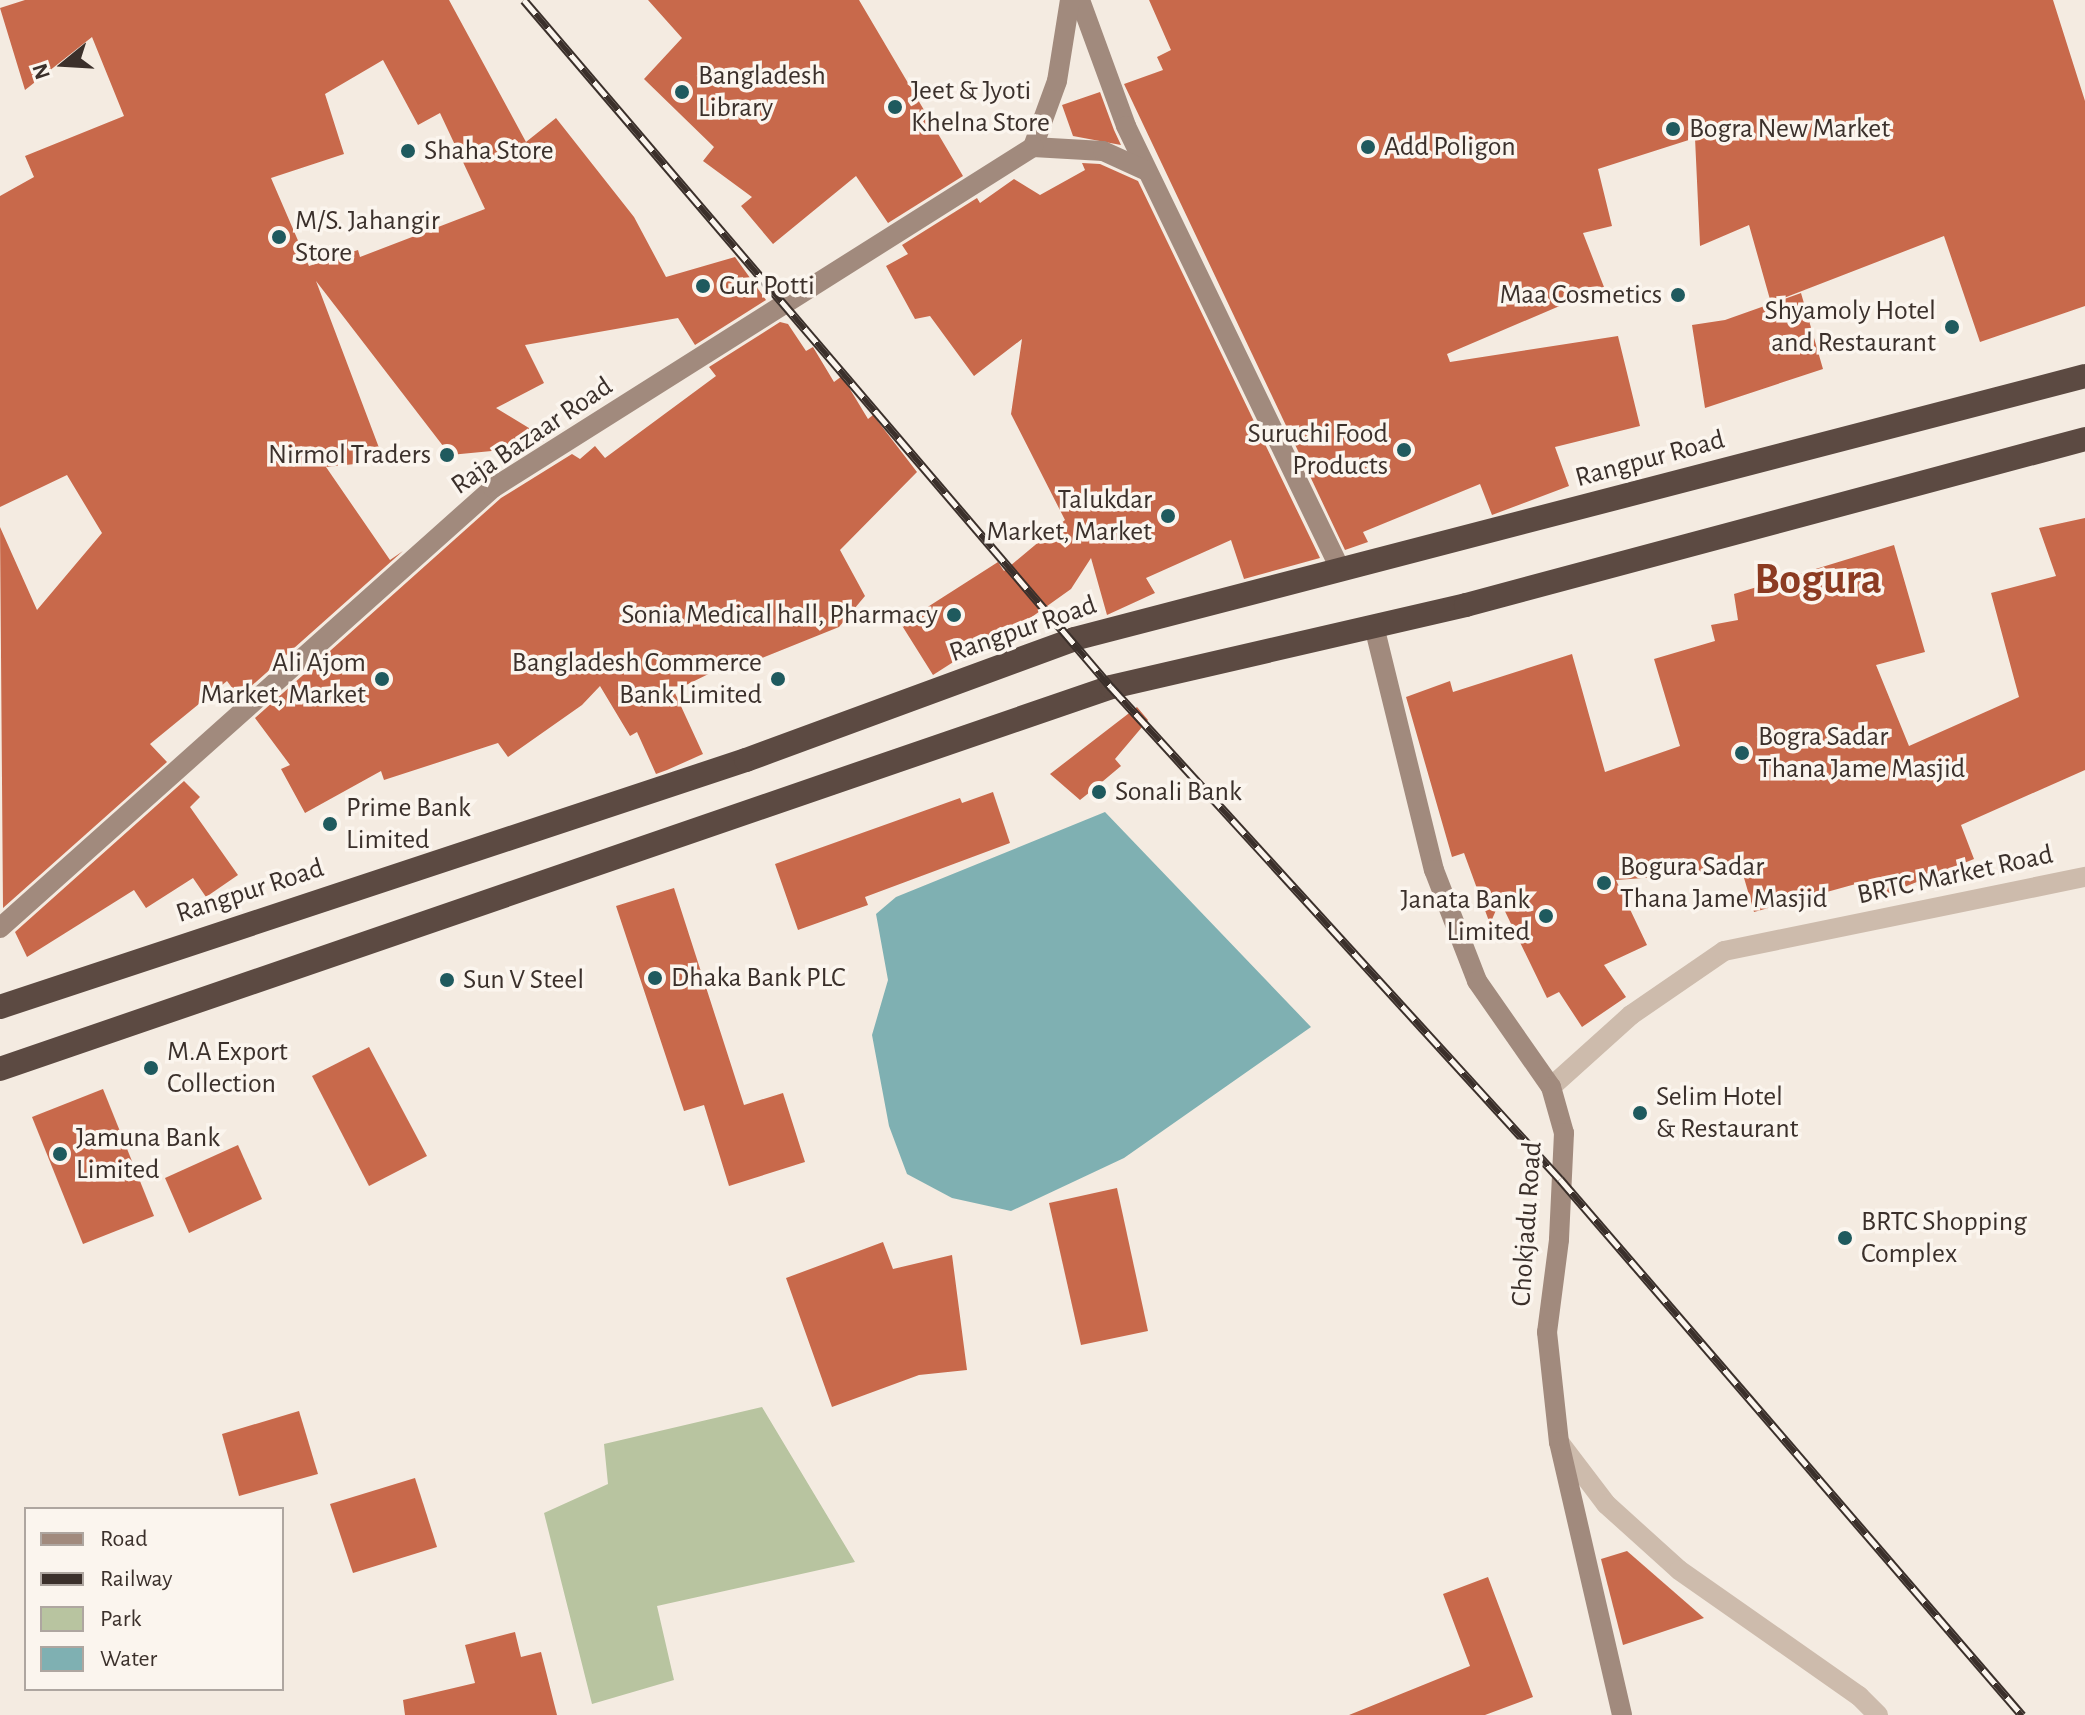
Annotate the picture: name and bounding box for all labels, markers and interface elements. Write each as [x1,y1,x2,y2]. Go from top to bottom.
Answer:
north arrow [24,24,104,104]
place label: Bangladesh Library [698,59,826,125]
text: N [28,61,54,82]
place label: Jeet & Jyoti Khelna Store [911,74,1050,140]
marker: Bangladesh Library [673,83,691,101]
marker: Jeet & Jyoti Khelna Store [886,98,904,116]
place label: Bogra New Market [1689,112,1890,146]
marker: Bogra New Market [1664,120,1682,138]
place label: Add Poligon [1384,130,1516,164]
place label: Shaha Store [424,134,554,168]
marker: Add Poligon [1359,138,1377,156]
marker: Shaha Store [399,142,417,160]
place label: M/S. Jahangir Store [295,204,440,270]
marker: M/S. Jahangir Store [270,228,288,246]
place label: Gur Potti [719,269,815,303]
marker: Gur Potti [694,277,712,295]
place label: Maa Cosmetics [1499,278,1662,312]
marker: Maa Cosmetics [1669,286,1687,304]
place label: Shyamoly Hotel and Restaurant [1765,294,1936,360]
marker: Shyamoly Hotel and Restaurant [1943,318,1961,336]
street label: Raja Bazaar Road [445,370,619,502]
place label: Suruchi Food Products [1248,417,1388,483]
street label: Rangpur Road [1572,423,1728,495]
place label: Nirmol Traders [268,438,431,472]
marker: Suruchi Food Products [1395,441,1413,459]
marker: Nirmol Traders [438,446,456,464]
place label: Talukdar Market, Market [986,483,1152,549]
marker: Talukdar Market, Market [1159,507,1177,525]
district label: Bogura [1754,554,1882,606]
street label: Rangpur Road [945,588,1101,670]
place label: Sonia Medical hall, Pharmacy [621,598,938,632]
marker: Sonia Medical hall, Pharmacy [945,606,963,624]
place label: Ali Ajom Market, Market [200,646,366,712]
place label: Bangladesh Commerce Bank Limited [512,646,762,712]
marker: Ali Ajom Market, Market [373,670,391,688]
marker: Bangladesh Commerce Bank Limited [769,670,787,688]
place label: Bogra Sadar Thana Jame Masjid [1758,720,1965,786]
marker: Bogra Sadar Thana Jame Masjid [1733,744,1751,762]
place label: Sonali Bank [1115,775,1242,809]
marker: Sonali Bank [1090,783,1108,801]
place label: Prime Bank Limited [346,791,471,857]
marker: Prime Bank Limited [321,815,339,833]
street label: BRTC Market Road [1854,838,2056,912]
place label: Bogura Sadar Thana Jame Masjid [1620,850,1827,916]
street label: Rangpur Road [172,851,328,931]
marker: Bogura Sadar Thana Jame Masjid [1595,874,1613,892]
place label: Janata Bank Limited [1400,883,1530,949]
marker: Janata Bank Limited [1537,907,1555,925]
place label: Dhaka Bank PLC [671,961,846,995]
place label: Sun V Steel [463,963,584,997]
marker: Dhaka Bank PLC [646,969,664,987]
marker: Sun V Steel [438,971,456,989]
place label: M.A Export Collection [167,1035,288,1101]
marker: M.A Export Collection [142,1059,160,1077]
place label: Selim Hotel & Restaurant [1656,1080,1799,1146]
marker: Selim Hotel & Restaurant [1631,1104,1649,1122]
place label: Jamuna Bank Limited [76,1121,220,1187]
street label: Chokjadu Road [1504,1140,1550,1308]
marker: Jamuna Bank Limited [51,1145,69,1163]
place label: BRTC Shopping Complex [1861,1205,2027,1271]
marker: BRTC Shopping Complex [1836,1229,1854,1247]
legend [24,1507,284,1691]
text: Road [100,1527,148,1551]
text: Railway [100,1567,172,1591]
text: Park [100,1607,141,1631]
text: Water [100,1647,157,1671]

